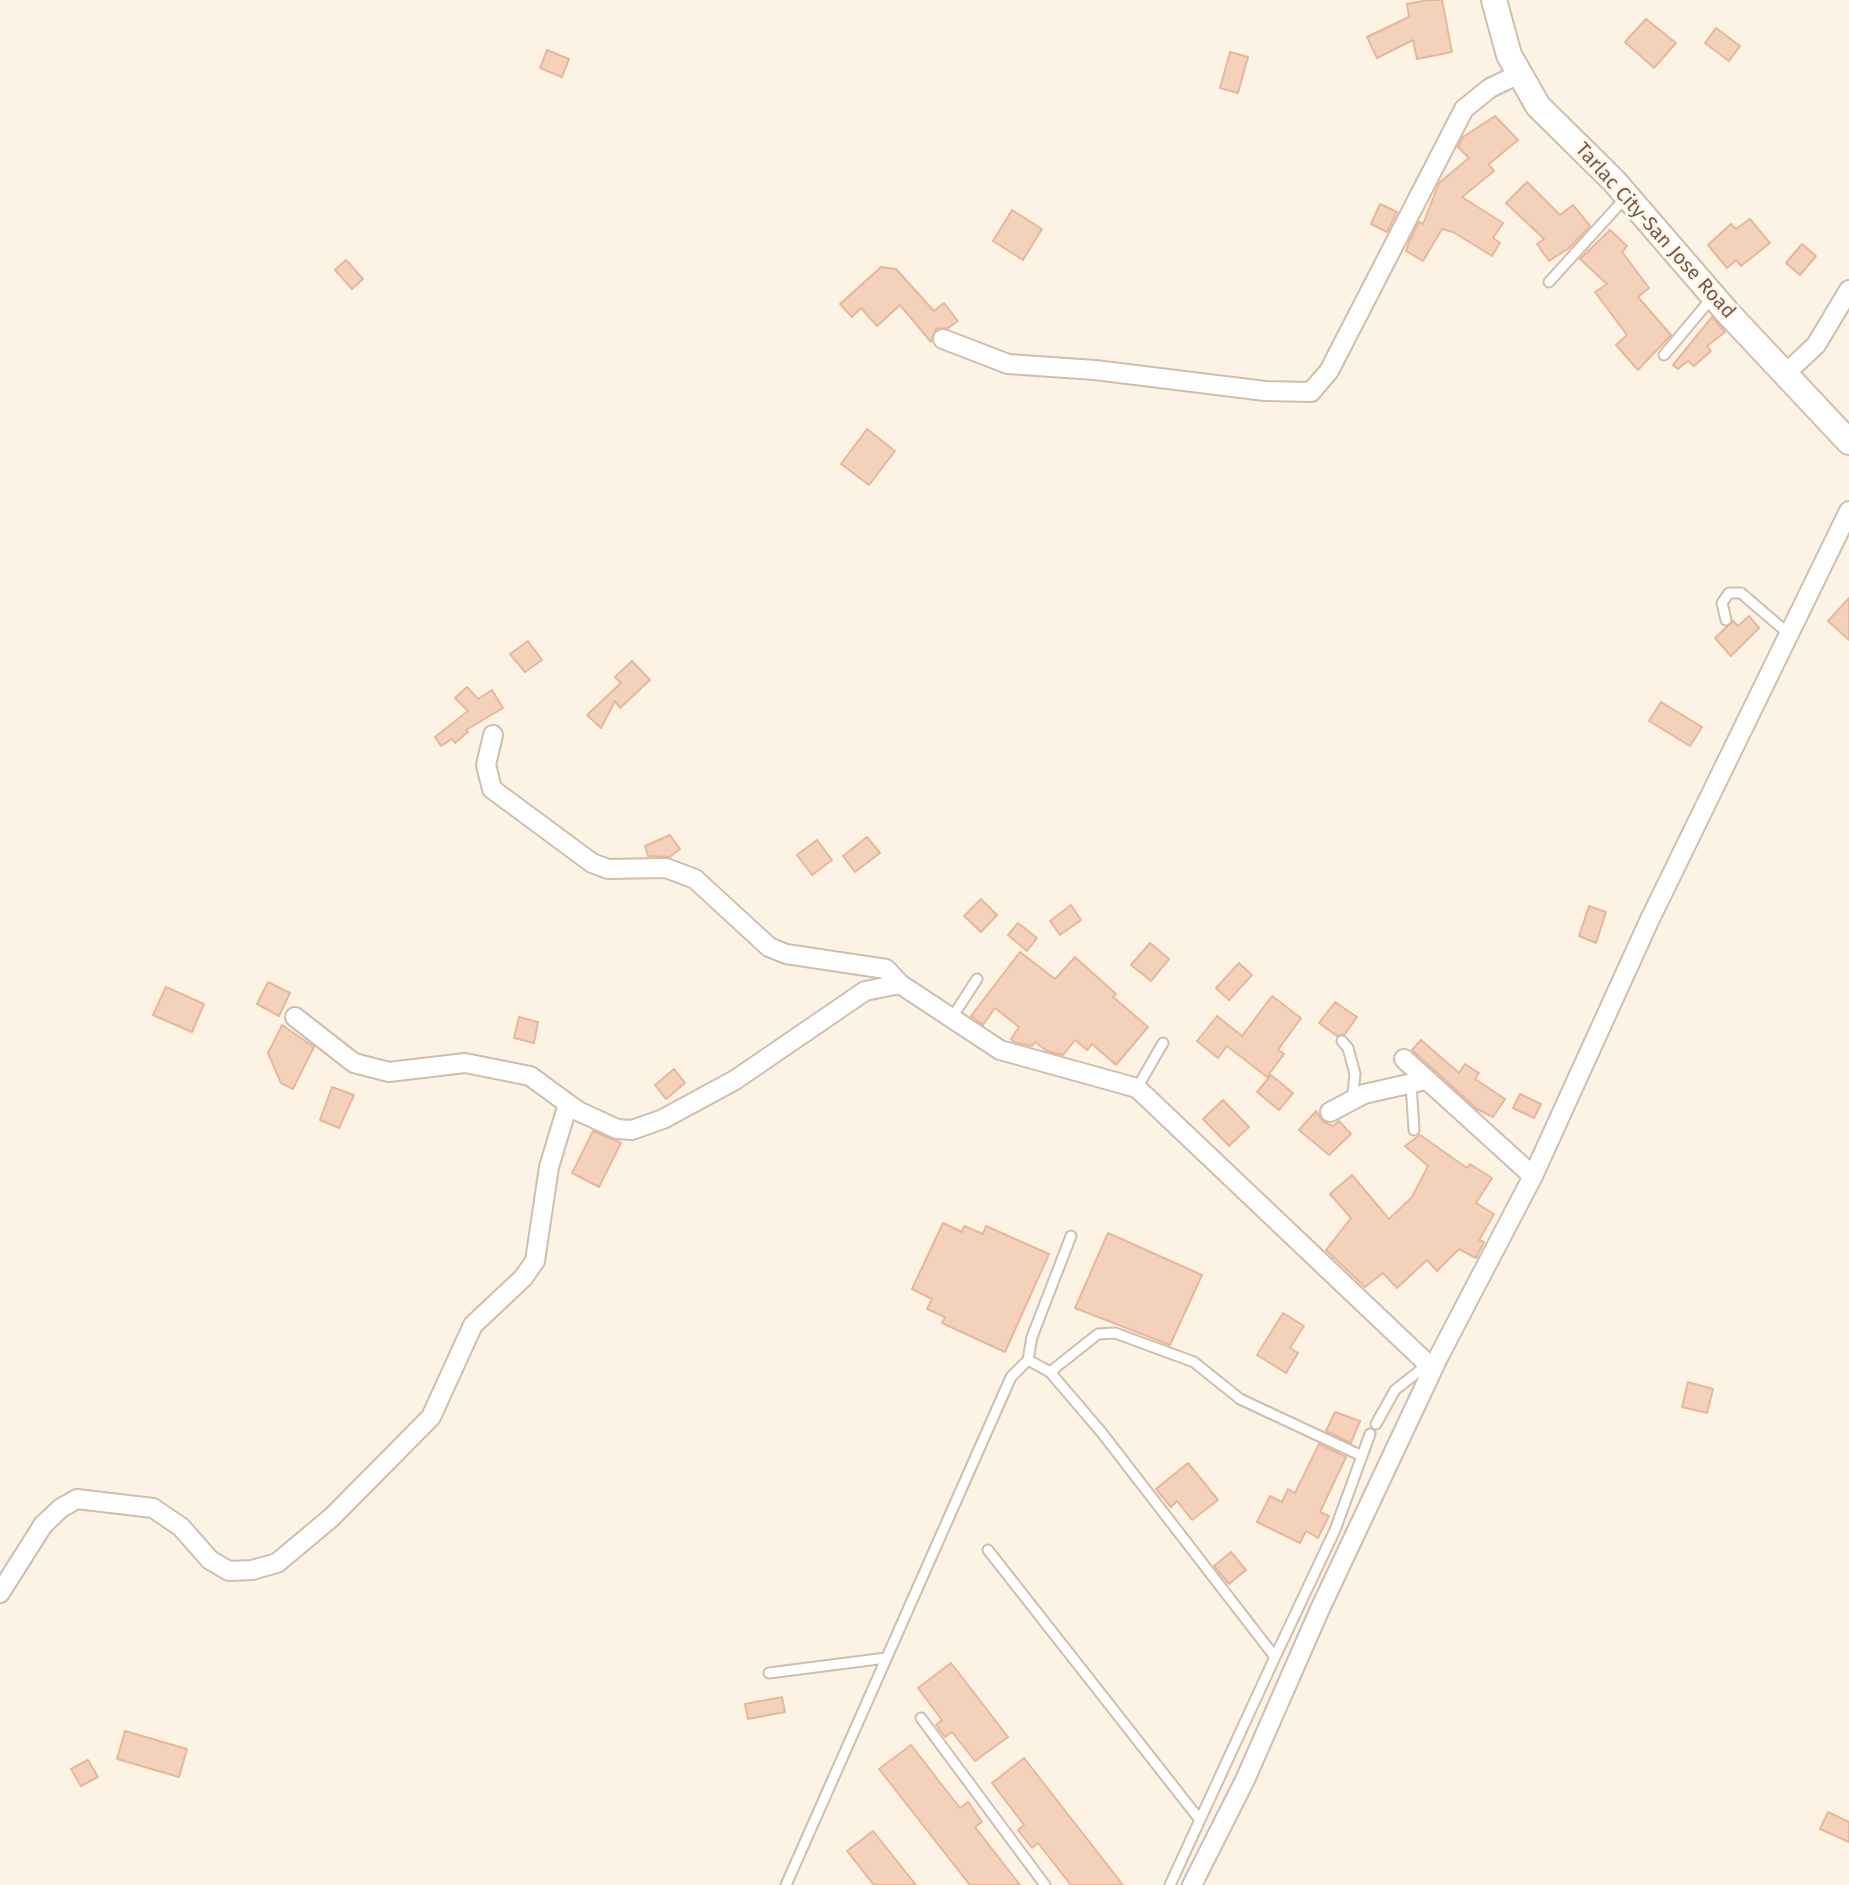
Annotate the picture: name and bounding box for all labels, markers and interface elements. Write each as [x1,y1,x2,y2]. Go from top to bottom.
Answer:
street label: Tarlac City-San Jose Road [1570,138,1740,324]

